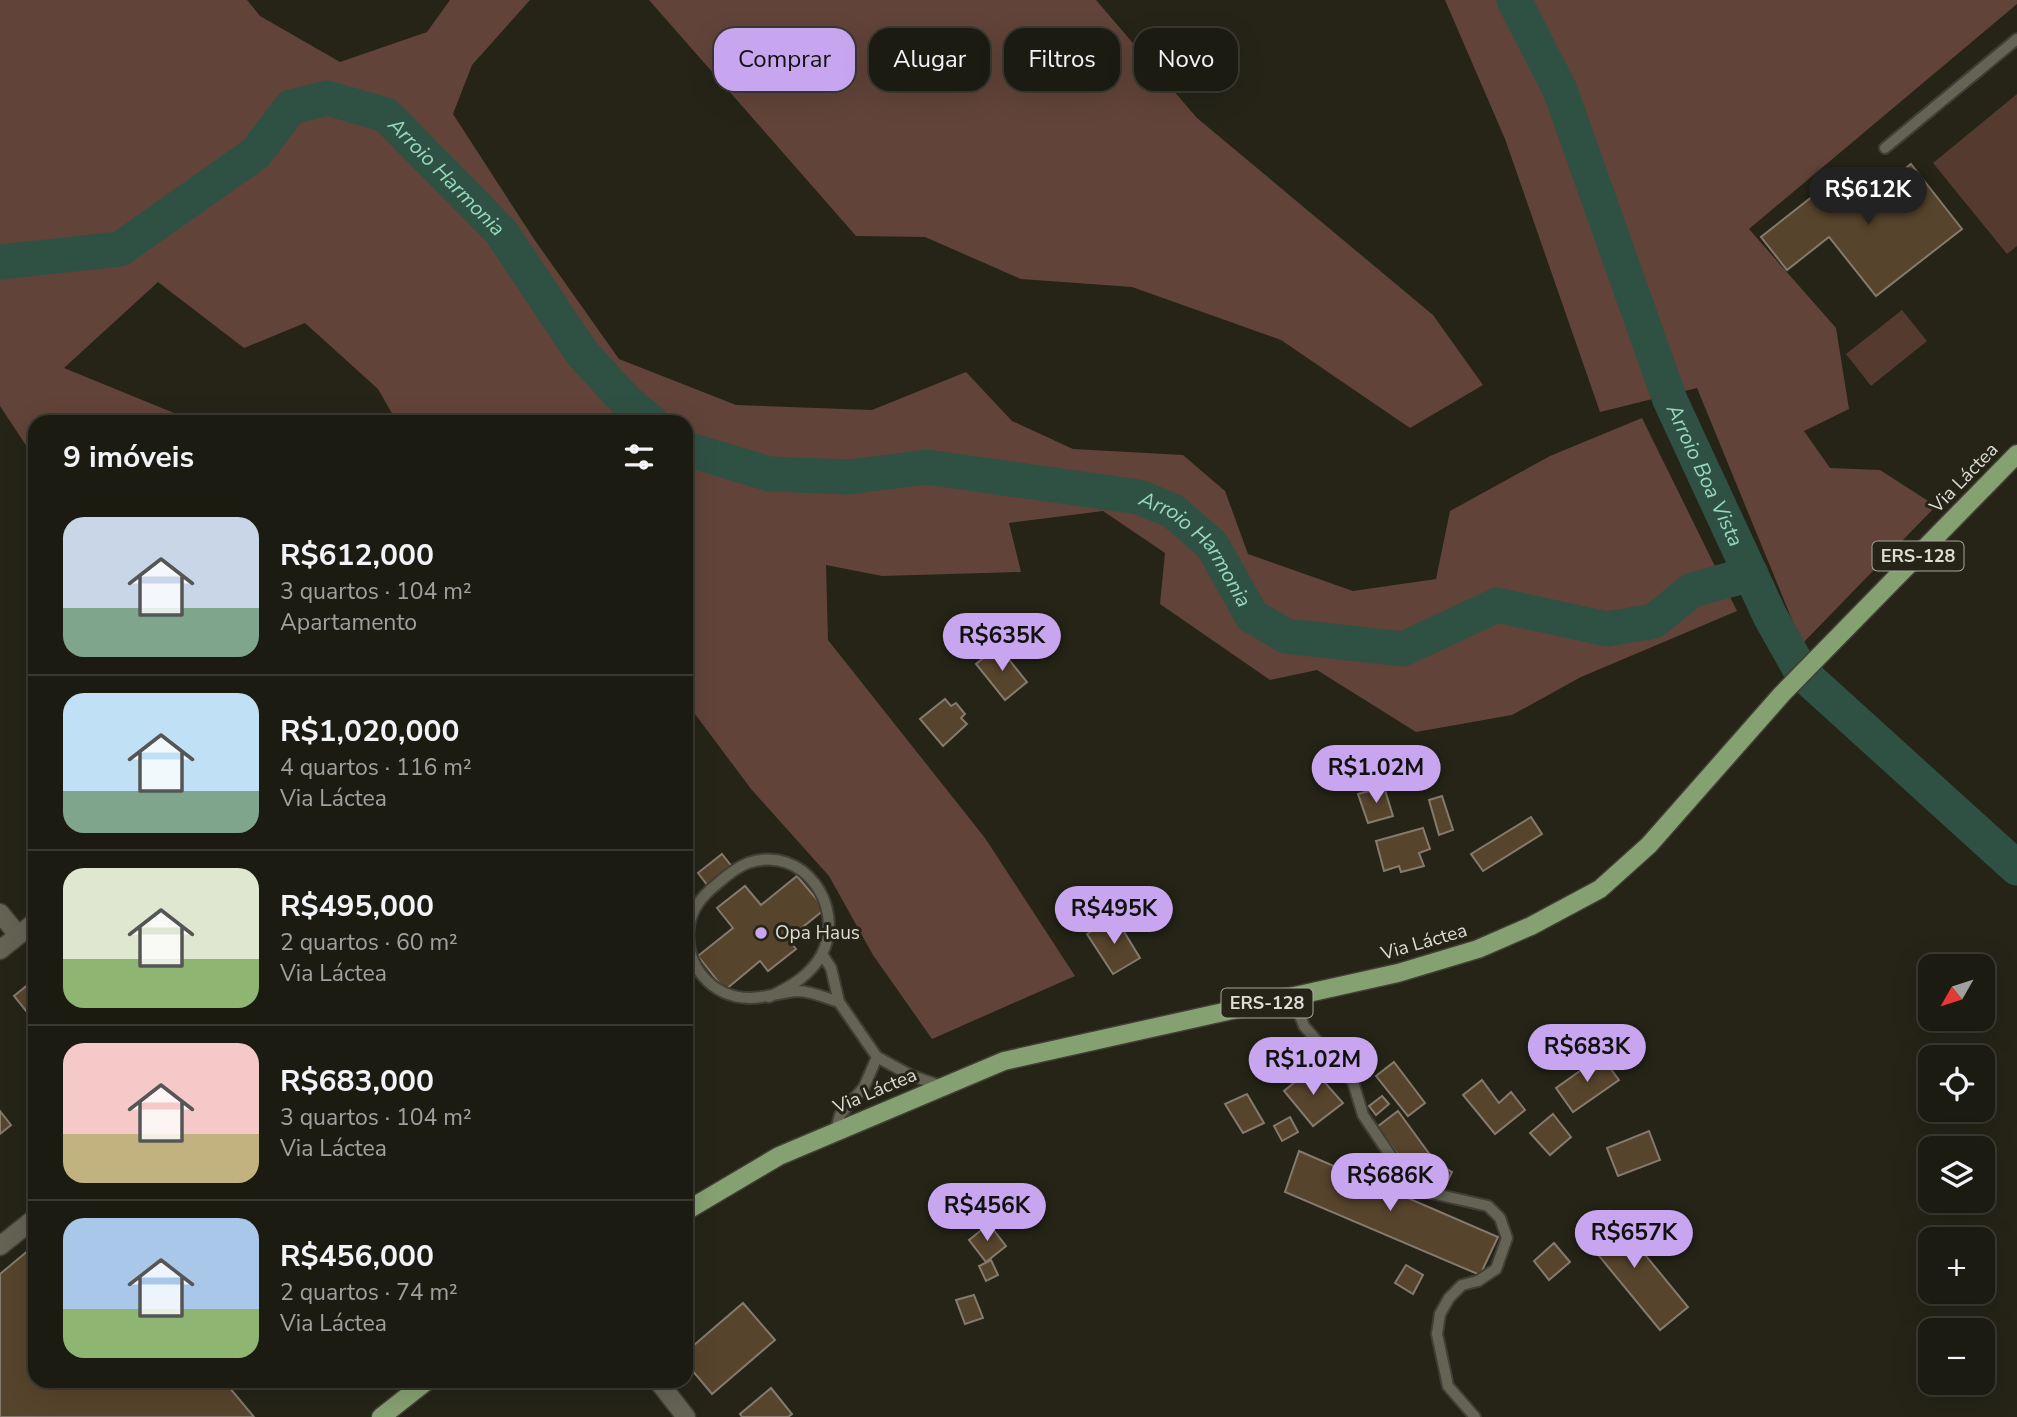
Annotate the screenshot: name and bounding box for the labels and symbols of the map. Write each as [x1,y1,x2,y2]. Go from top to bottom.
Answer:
water label: Arroio Harmonia [381,110,511,242]
pin: R$612K [1811,168,1925,227]
water label: Arroio Boa Vista [1659,399,1750,551]
street label: Via Láctea [1923,437,2004,520]
water label: Arroio Harmonia [1134,484,1258,612]
road number: ERS-128 [1872,542,1964,570]
pin: R$635K [945,614,1059,673]
pin: R$1.02M [1311,746,1441,805]
pin: R$495K [1057,886,1171,946]
street label: Via Láctea [1377,917,1470,967]
place label: Opa Haus [775,920,860,946]
marker: Opa Haus [753,925,769,941]
north arrow [1918,954,1995,1031]
road number: ERS-128 [1222,988,1312,1018]
pin: R$683K [1530,1024,1644,1084]
pin: R$1.02M [1248,1038,1378,1097]
street label: Via Láctea [828,1062,921,1121]
pin: R$686K [1333,1154,1447,1213]
pin: R$456K [930,1184,1044,1243]
pin: R$657K [1577,1210,1691,1270]

